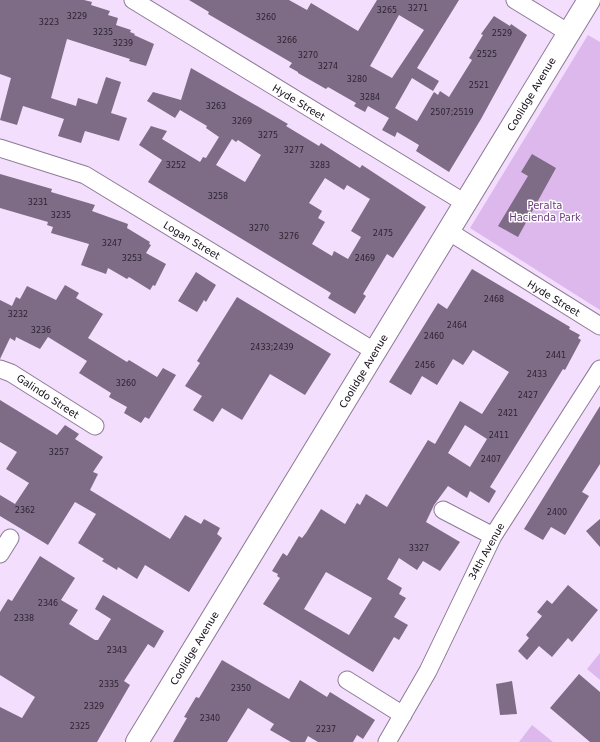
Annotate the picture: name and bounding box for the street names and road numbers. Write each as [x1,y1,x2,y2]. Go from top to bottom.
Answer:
street label: Coolidge Avenue [505,55,558,133]
street label: Hyde Street [270,82,327,123]
street label: Logan Street [162,219,222,262]
street label: Hyde Street [525,278,582,319]
street label: Coolidge Avenue [337,332,390,410]
street label: Galindo Street [15,372,81,421]
street label: 34th Avenue [466,521,507,582]
street label: Coolidge Avenue [168,609,221,687]

